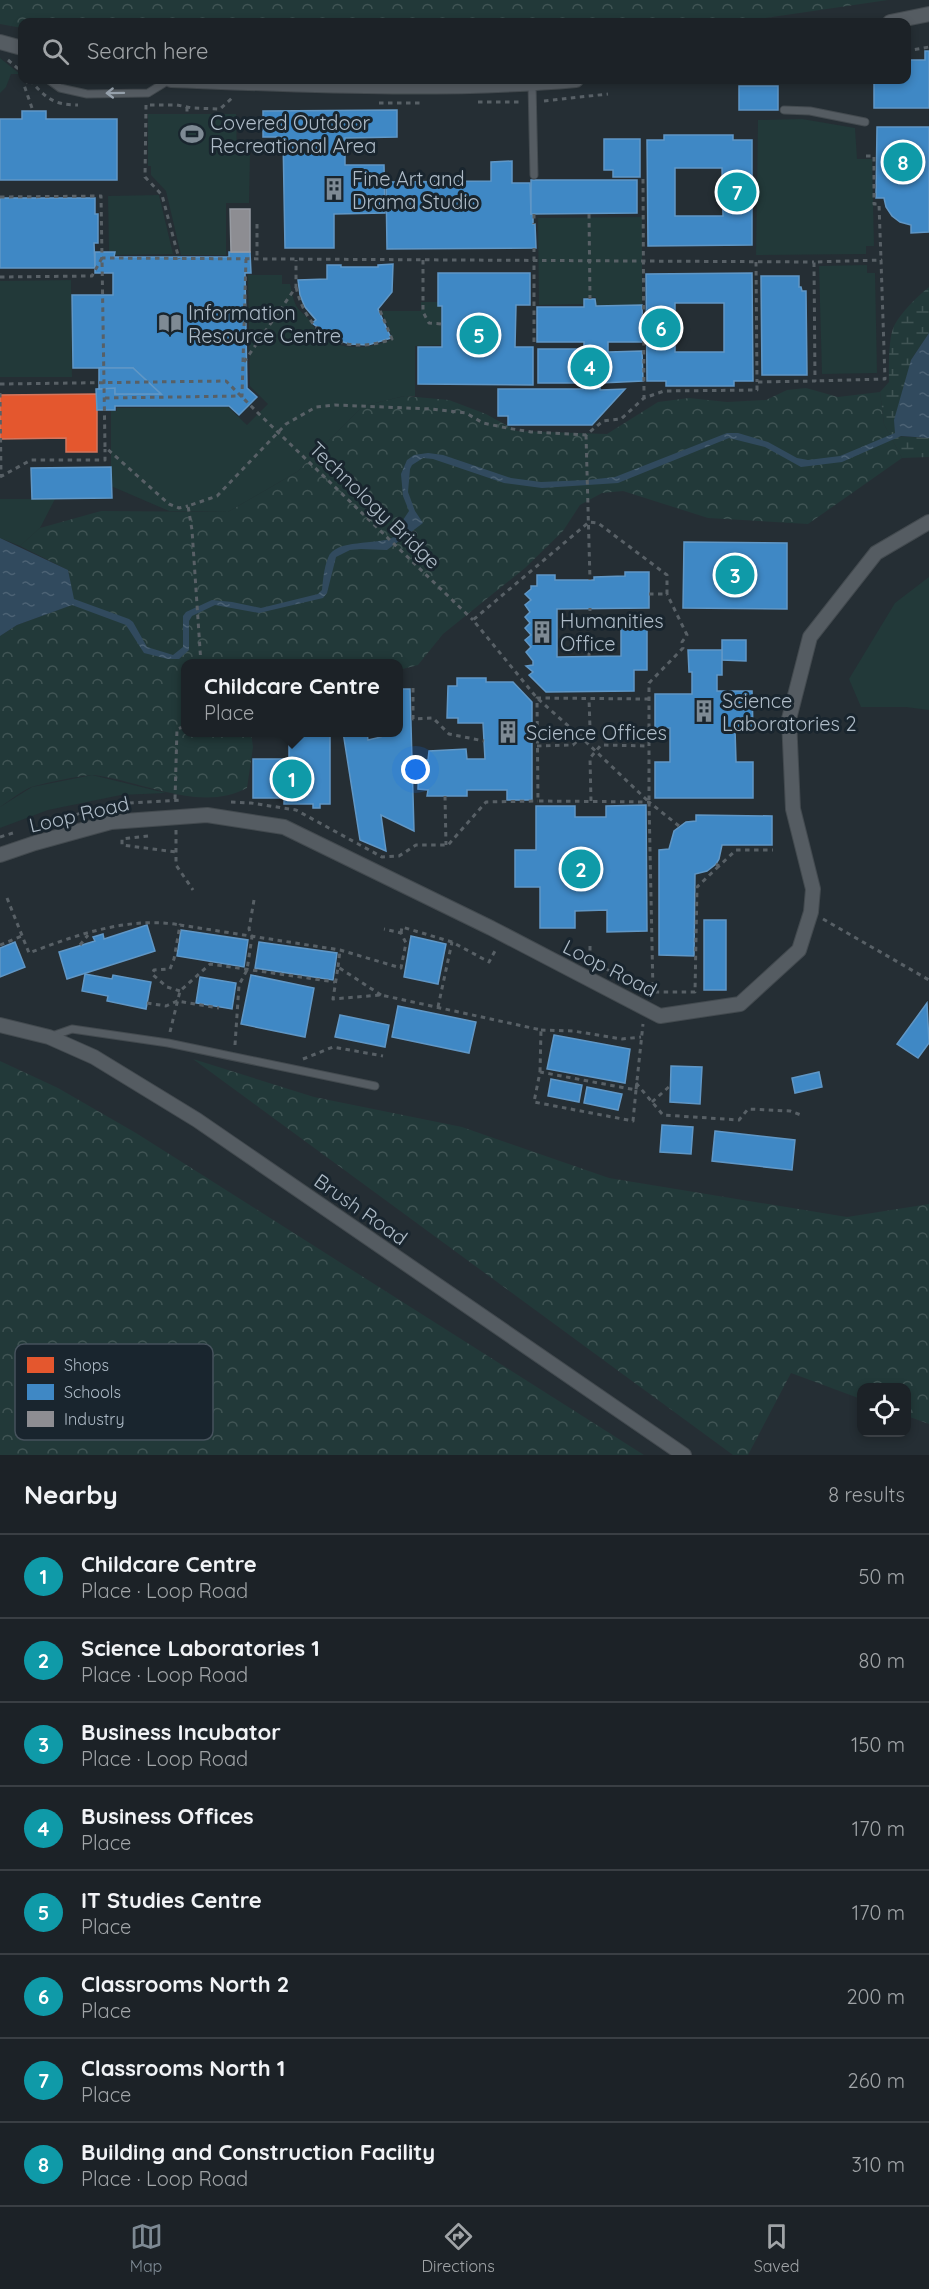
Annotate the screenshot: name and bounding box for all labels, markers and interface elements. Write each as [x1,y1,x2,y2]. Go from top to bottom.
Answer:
search box [18,18,911,84]
icon: search [39,35,72,68]
text: Search here [87,37,208,65]
one-way arrow [105,87,125,99]
place label: Covered Outdoor Recreational Area [210,110,376,158]
sports icon: Covered Outdoor Recreational Area [179,121,205,147]
pin: 8 [884,140,922,184]
place label: Fine Art and Drama Studio [352,166,480,214]
pin: 7 [718,170,756,214]
building icon: Fine Art and Drama Studio [321,176,347,202]
place label: Information Resource Centre [188,300,341,348]
pin: 6 [642,306,680,350]
library icon: Information Resource Centre [157,310,183,336]
pin: 5 [460,312,498,358]
pin: 4 [570,344,610,389]
street label: Technology Bridge [304,436,446,574]
pin: 3 [716,552,754,598]
place label: Humanities Office [560,608,664,656]
building icon: Humanities Office [529,619,555,645]
popup [181,659,403,737]
text: Childcare Centre [204,672,380,700]
place label: Science Laboratories 2 [722,688,857,736]
building icon: Science Laboratories 2 [691,698,717,724]
text: Place [204,700,254,725]
building icon: Science Offices [495,719,521,745]
place label: Science Offices [526,720,667,745]
your location [401,755,430,784]
pin: 1 [272,756,312,802]
street label: Loop Road [26,790,132,838]
pin: 2 [562,846,600,892]
street label: Loop Road [559,934,661,1002]
street label: Brush Road [310,1168,412,1250]
legend [15,1344,213,1440]
text: Shops [64,1355,109,1375]
text: Schools [64,1382,121,1402]
map controls [857,1383,911,1437]
button: locate [857,1383,911,1437]
text: Industry [64,1409,124,1429]
text: Nearby [24,1478,118,1511]
text: 8 results [828,1482,905,1507]
text: Childcare Centre [81,1550,257,1578]
text: 1 [40,1564,47,1589]
text: 50 m [859,1564,905,1589]
text: Place · Loop Road [81,1578,248,1603]
text: Science Laboratories 1 [81,1634,320,1662]
text: 2 [38,1648,49,1673]
text: 80 m [859,1648,905,1673]
text: Place · Loop Road [81,1662,248,1687]
text: Business Incubator [81,1718,281,1746]
text: 3 [38,1732,49,1757]
text: 150 m [851,1732,905,1757]
text: Place · Loop Road [81,1746,248,1771]
text: Business Offices [81,1802,254,1830]
text: 4 [38,1816,49,1841]
text: 170 m [852,1816,905,1841]
text: Place [81,1830,131,1855]
text: IT Studies Centre [81,1886,262,1914]
text: 5 [38,1900,49,1925]
text: 170 m [852,1900,905,1925]
text: Place [81,1914,131,1939]
text: Classrooms North 2 [81,1970,289,1998]
text: 6 [38,1984,49,2009]
text: 200 m [846,1984,905,2009]
text: Place [81,1998,131,2023]
text: Classrooms North 1 [81,2054,285,2082]
text: 7 [38,2068,49,2093]
text: 260 m [848,2068,905,2093]
text: Place [81,2082,131,2107]
text: Building and Construction Facility [81,2138,435,2166]
text: 8 [38,2152,49,2177]
text: 310 m [852,2152,905,2177]
text: Place · Loop Road [81,2166,248,2191]
tab: Map [130,2220,163,2276]
tab: Directions [422,2220,495,2276]
tab: Saved [754,2220,799,2276]

